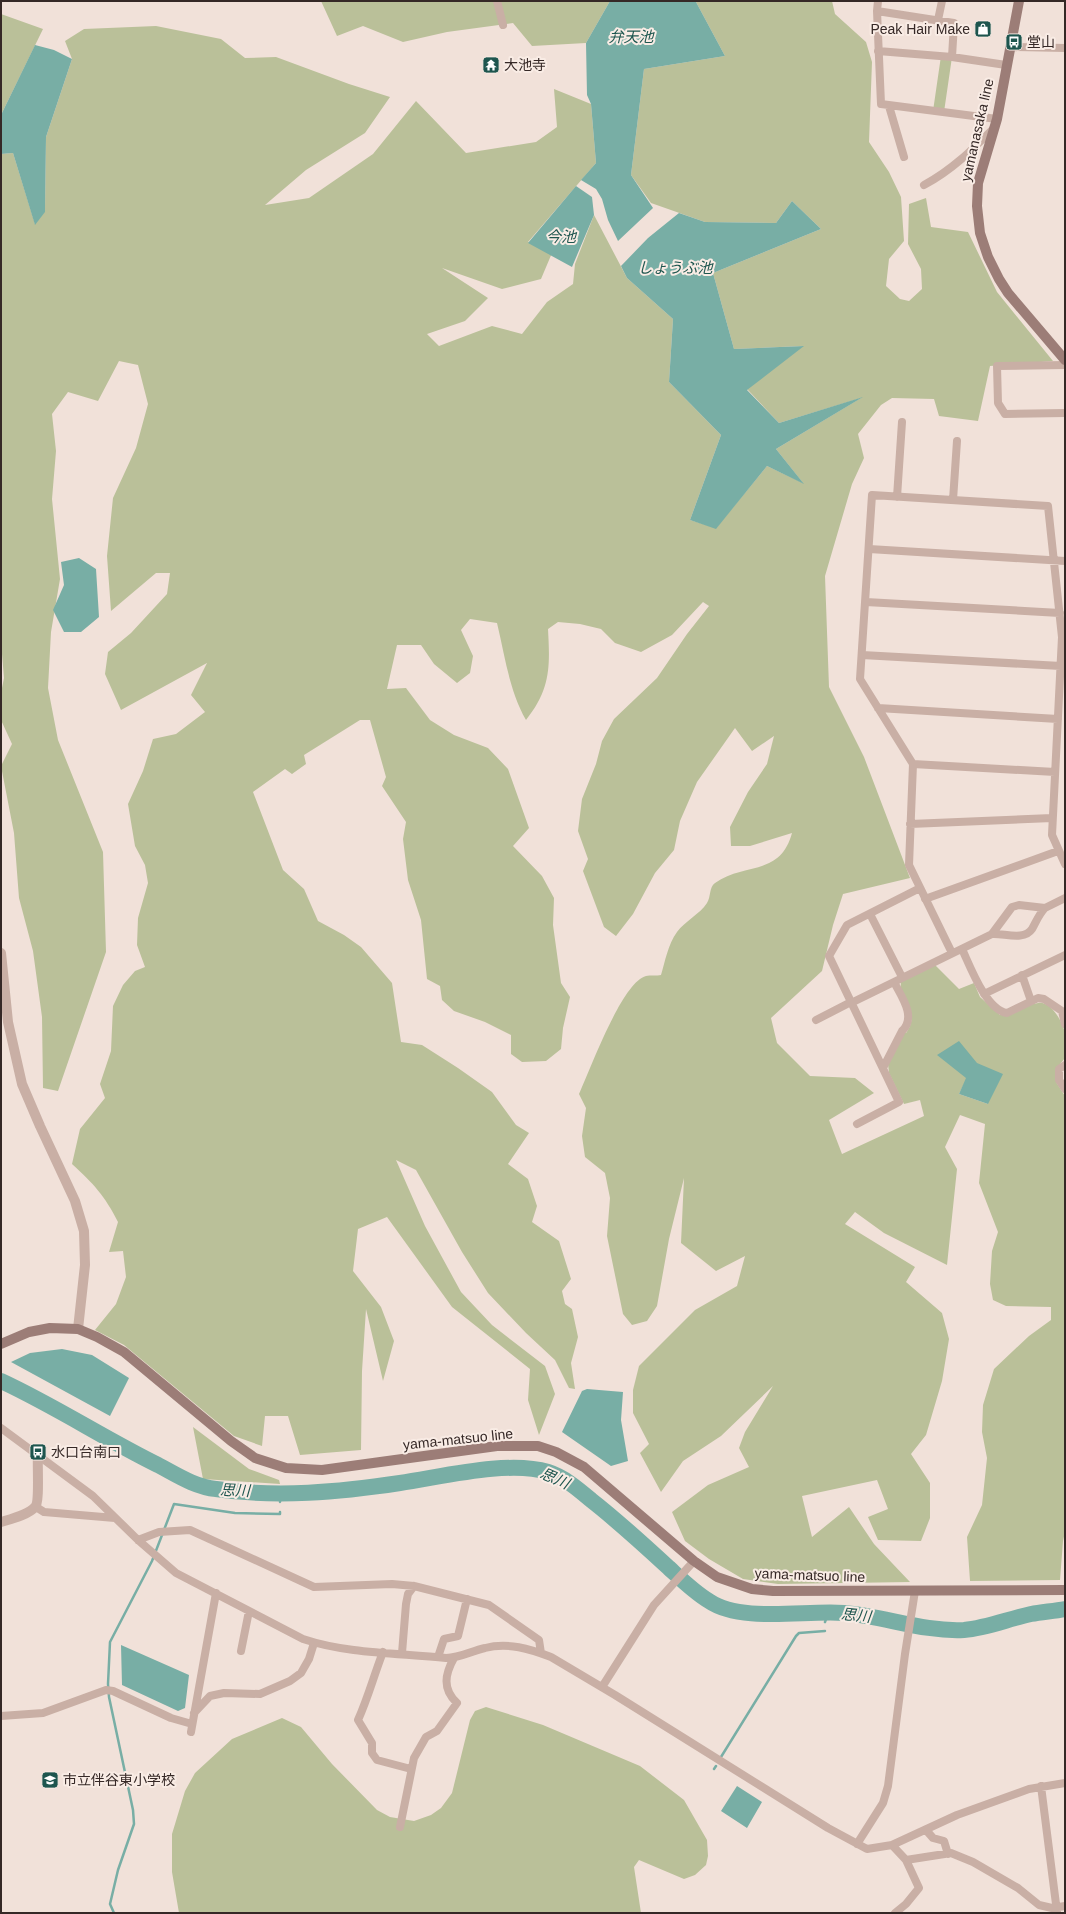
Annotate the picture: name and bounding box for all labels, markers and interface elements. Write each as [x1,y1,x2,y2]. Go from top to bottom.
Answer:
shop icon: Peak Hair Make [973,19,993,39]
place label: Peak Hair Make [870,21,970,37]
water label: 弁天池 [608,28,655,45]
bus stop icon: 堂山 [1004,32,1024,52]
place label: 堂山 [1027,34,1055,50]
temple icon: 大池寺 [481,55,501,75]
place label: 大池寺 [504,57,546,73]
street label: yamanasaka line [957,77,997,183]
water label: 今池 [546,228,578,245]
water label: しょうぶ池 [637,259,714,276]
street label: yama-matsuo line [402,1425,514,1453]
bus stop icon: 水口台南口 [28,1442,48,1462]
place label: 水口台南口 [51,1444,121,1460]
water label: 思川 [538,1464,574,1493]
water label: 思川 [220,1481,252,1499]
street label: yama-matsuo line [755,1565,866,1585]
water label: 思川 [840,1605,874,1625]
school or university icon: 市立伴谷東小学校 [40,1770,60,1790]
place label: 市立伴谷東小学校 [63,1772,175,1788]

